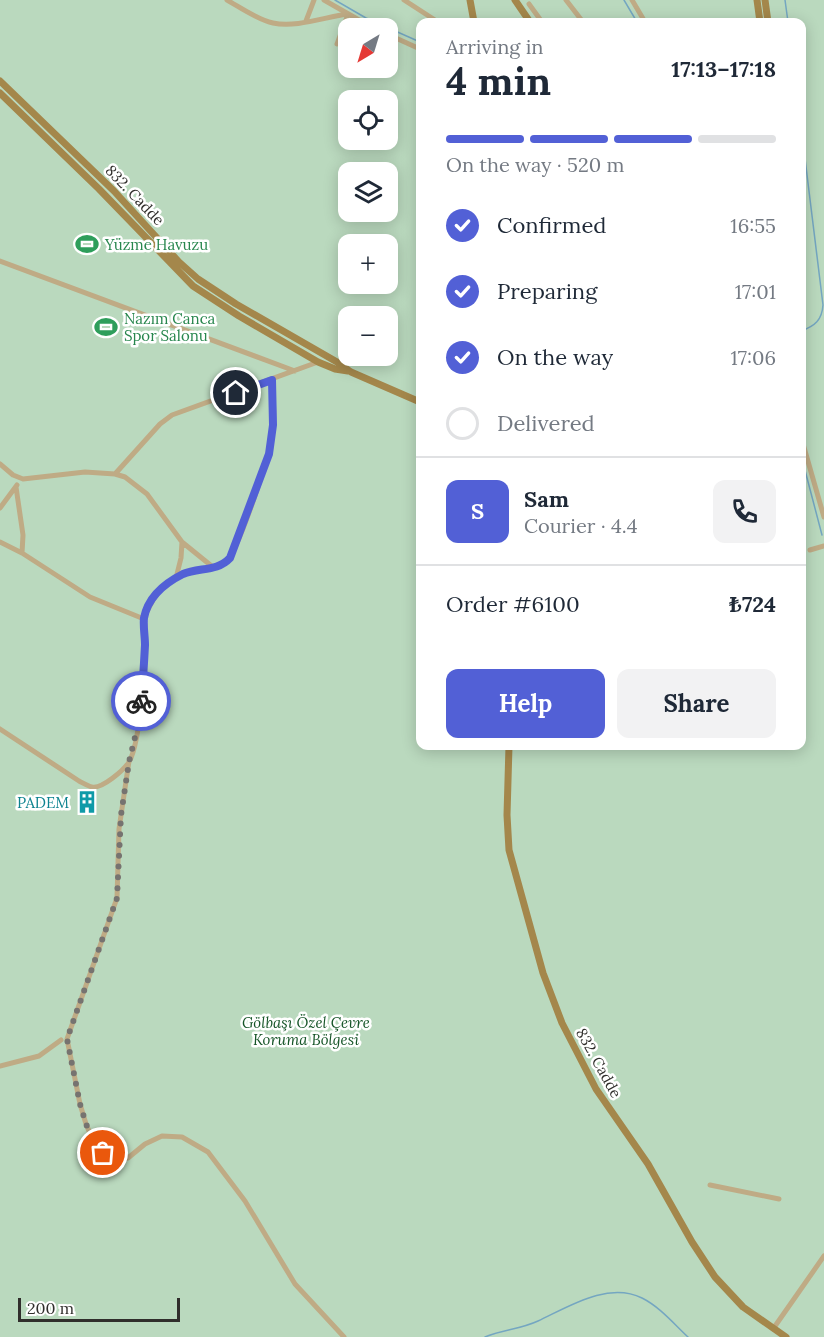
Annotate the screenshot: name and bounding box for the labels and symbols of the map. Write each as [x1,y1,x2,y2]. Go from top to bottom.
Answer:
north arrow [338,18,398,78]
street label: 832. Cadde [101,161,169,229]
sports icon: Yüzme Havuzu [74,231,100,257]
place label: Yüzme Havuzu [104,235,208,254]
place label: Nazım Canca Spor Salonu [124,309,216,345]
sports icon: Nazım Canca Spor Salonu [93,314,119,340]
pin [210,367,261,418]
courier [111,671,171,731]
building icon: PADEM [74,789,100,815]
place label: PADEM [17,793,69,812]
park label: Gölbaşı Özel Çevre Koruma Bölgesi [242,1013,370,1049]
street label: 832. Cadde [572,1025,626,1101]
pin [77,1127,128,1178]
scale bar [18,1295,180,1322]

